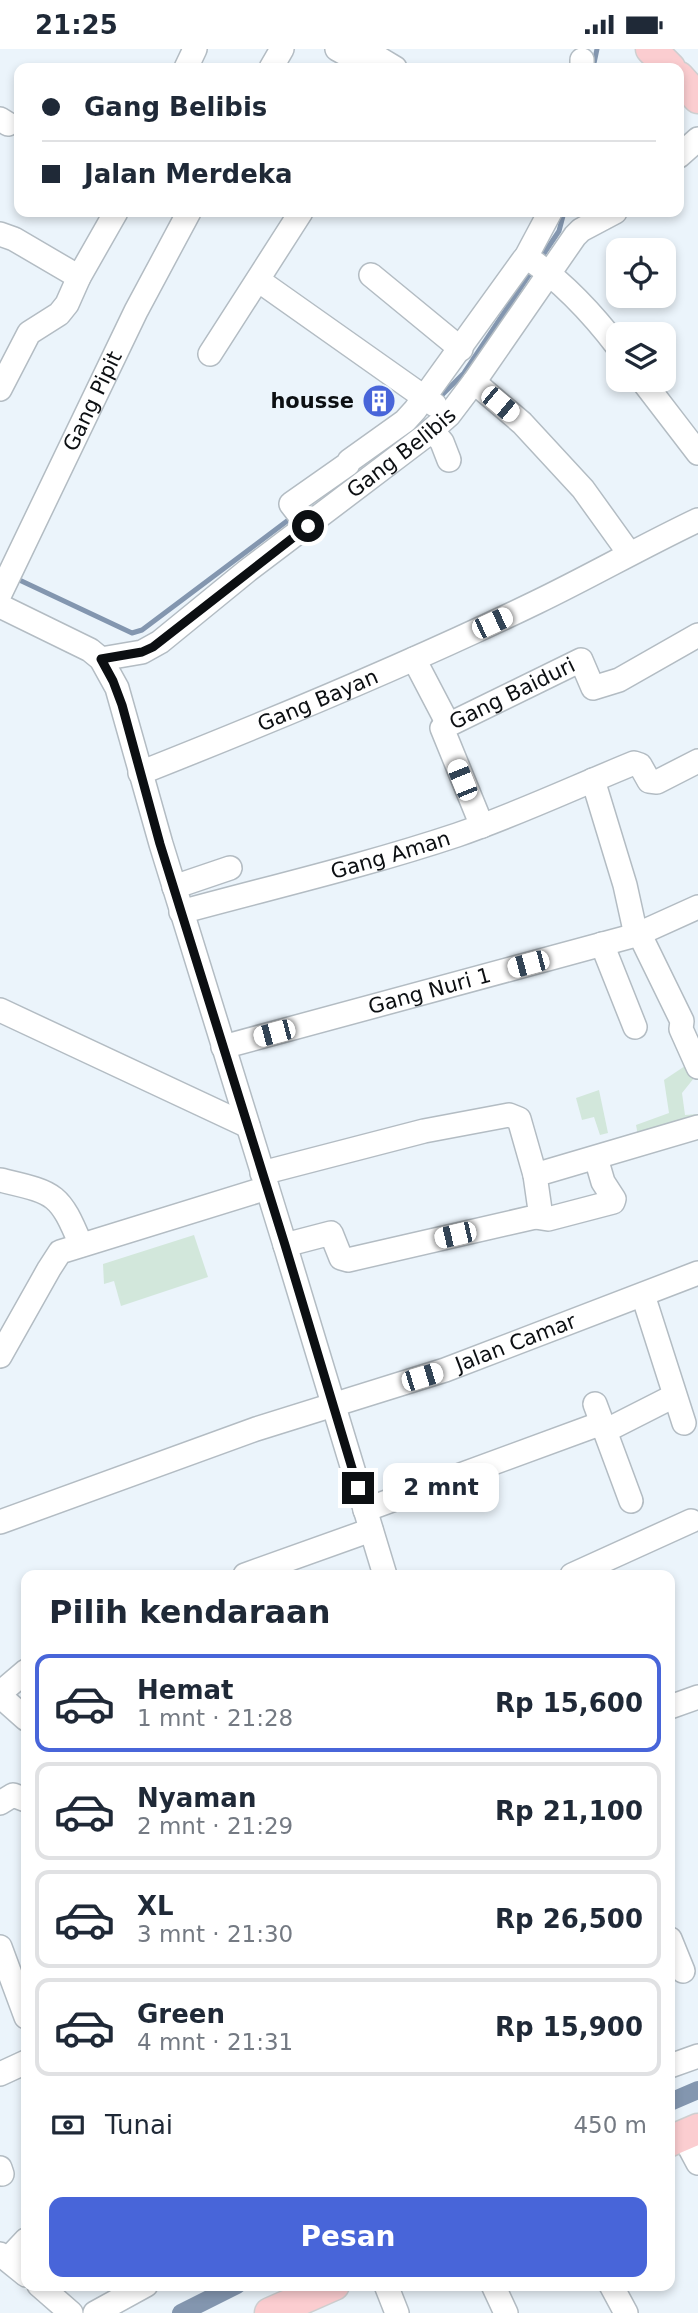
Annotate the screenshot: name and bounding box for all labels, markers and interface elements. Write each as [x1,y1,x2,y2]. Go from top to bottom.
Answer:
text: 21:25 [35,10,118,40]
text: Gang Belibis [84,92,267,122]
text: Jalan Merdeka [84,159,293,189]
map controls [606,238,676,392]
button: locate [606,238,676,308]
button: layers [606,322,676,392]
street label: Gang Pipit [58,347,127,455]
building icon: housse [360,382,398,420]
car [478,382,523,426]
place label: housse [270,389,354,413]
street label: Gang Belibis [342,403,461,503]
route start [292,510,324,542]
car [469,605,516,641]
street label: Gang Baiduri [445,653,579,734]
street label: Gang Bayan [254,664,382,736]
car [445,757,480,803]
street label: Gang Aman [328,826,453,884]
car [505,948,552,980]
street label: Gang Nuri 1 [366,963,494,1019]
car [251,1017,298,1049]
car [433,1220,478,1250]
street label: Jalan Camar [450,1309,580,1378]
car [399,1361,446,1393]
callout: 2 mnt [382,1463,498,1513]
route end [342,1472,374,1504]
text: 2 mnt [403,1474,479,1500]
text: Pilih kendaraan [49,1593,330,1631]
icon: car [53,1672,116,1735]
text: Hemat [137,1675,233,1705]
text: Rp 15,600 [495,1688,643,1718]
text: 1 mnt · 21:28 [137,1705,293,1731]
icon: car [53,1780,116,1843]
text: Nyaman [137,1783,256,1813]
text: Rp 21,100 [495,1796,643,1826]
text: 2 mnt · 21:29 [137,1813,293,1839]
icon: car [53,1888,116,1951]
text: XL [137,1891,174,1921]
text: Rp 26,500 [495,1904,643,1934]
text: 3 mnt · 21:30 [137,1921,293,1947]
icon: car [53,1996,116,2059]
text: Green [137,1999,225,2029]
text: Rp 15,900 [495,2012,643,2042]
text: 4 mnt · 21:31 [137,2029,293,2055]
icon: cash [49,2106,87,2144]
text: Tunai [105,2110,173,2140]
text: 450 m [573,2112,647,2138]
button: Pesan [49,2197,647,2277]

